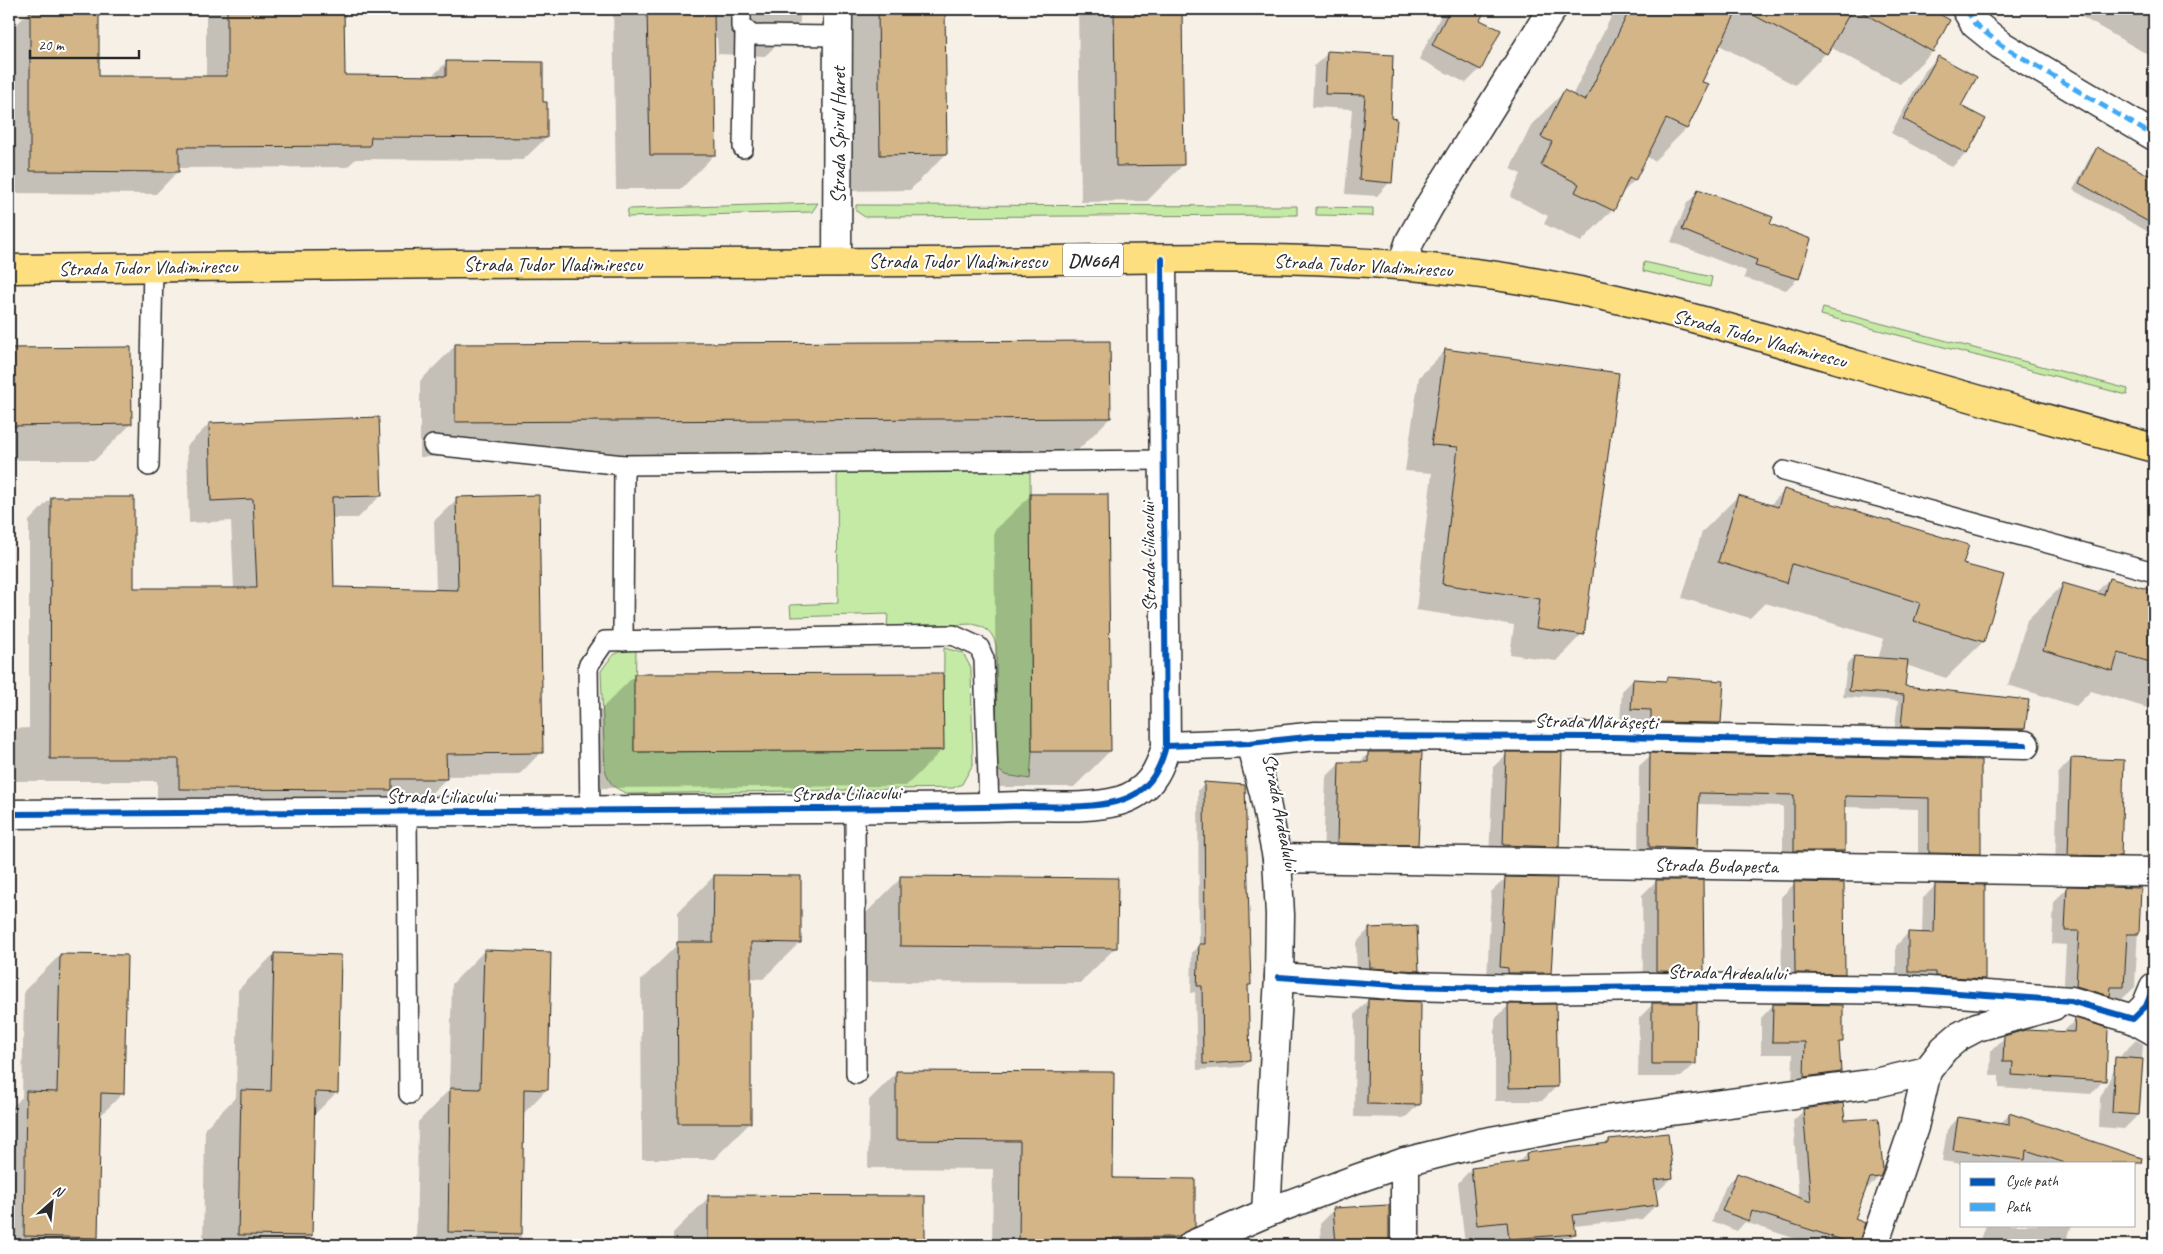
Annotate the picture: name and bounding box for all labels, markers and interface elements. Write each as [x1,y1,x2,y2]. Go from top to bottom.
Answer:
scale bar [30,28,139,60]
text: 20 m [38,36,65,55]
street label: Strada Spirul Haret [826,64,851,203]
road number: DN66A [1063,244,1123,276]
street label: Strada Tudor Vladimirescu [1273,248,1455,283]
street label: Strada Tudor Vladimirescu [868,249,1049,274]
street label: Strada Tudor Vladimirescu [463,252,644,277]
street label: Strada Tudor Vladimirescu [58,253,239,282]
street label: Strada Tudor Vladimirescu [1670,303,1851,374]
street label: Strada Liliacului [1135,500,1162,612]
street label: Strada Mărășești [1534,708,1660,735]
street label: Strada Ardealului [1257,751,1305,875]
street label: Strada Liliacului [791,780,903,807]
street label: Strada Liliacului [386,784,498,809]
street label: Strada Budapesta [1654,852,1780,879]
street label: Strada Ardealului [1667,959,1789,986]
legend [1960,1162,2136,1226]
text: Cycle path [2006,1172,2058,1191]
north arrow [28,1176,78,1226]
text: N [50,1181,67,1201]
text: Path [2006,1198,2032,1217]

